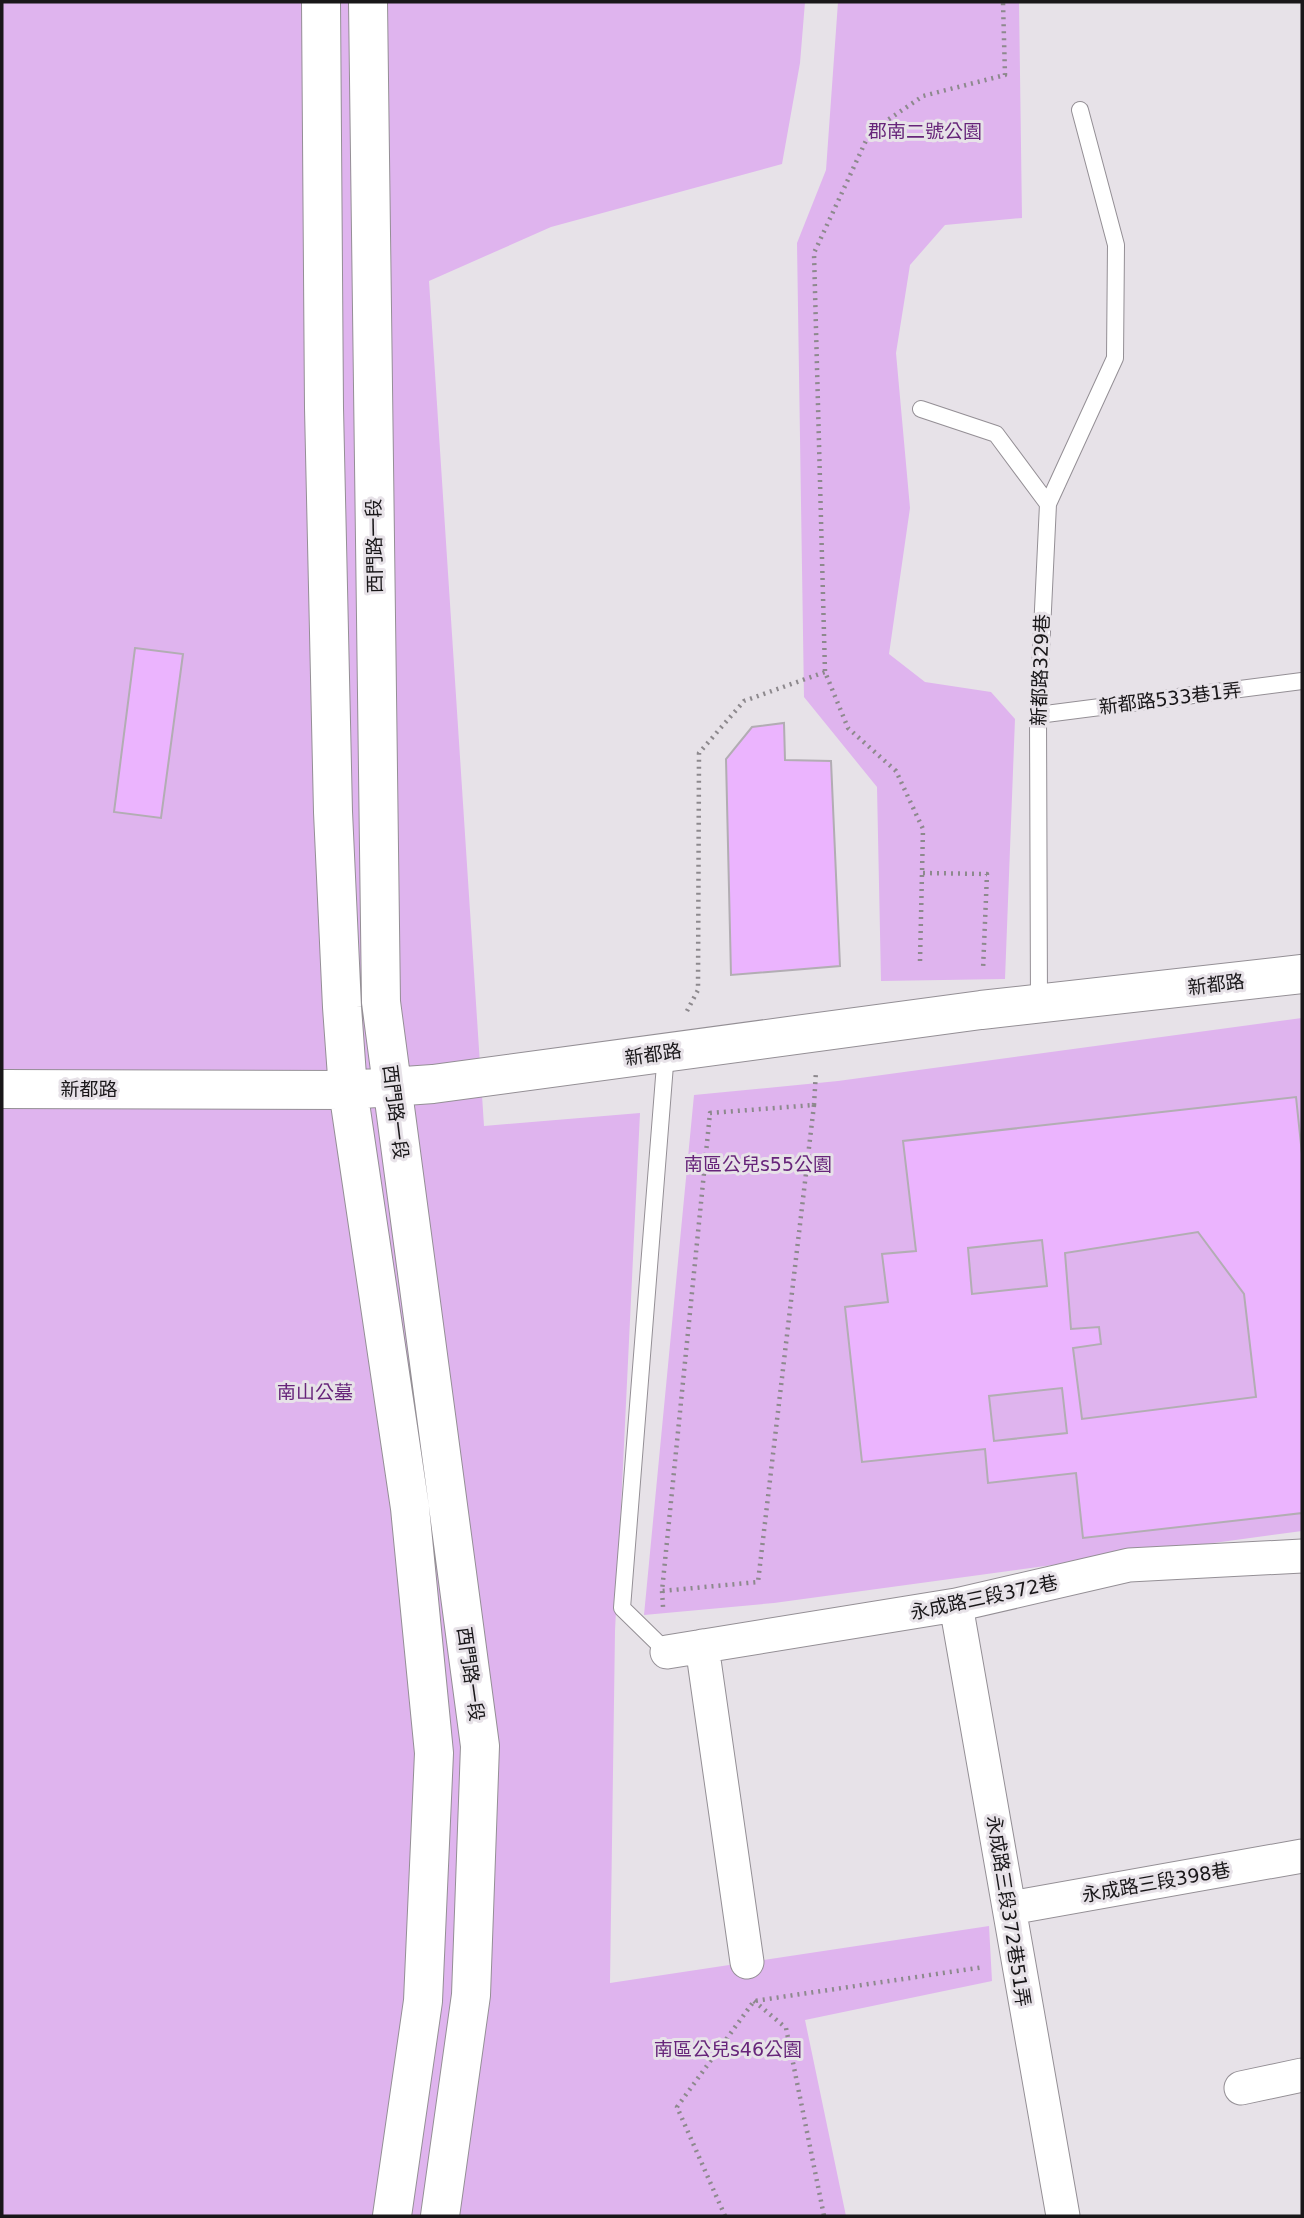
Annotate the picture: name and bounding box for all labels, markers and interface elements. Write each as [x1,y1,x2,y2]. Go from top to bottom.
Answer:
park label: 郡南二號公園 [868,120,982,142]
street label: 西門路一段 [362,498,386,594]
street label: 新都路329巷 [1027,614,1053,726]
street label: 新都路533巷1弄 [1098,678,1242,718]
street label: 新都路 [1186,970,1246,998]
street label: 新都路 [623,1039,683,1069]
street label: 西門路一段 [379,1064,413,1160]
street label: 新都路 [60,1078,118,1100]
park label: 南區公兒s55公園 [684,1153,832,1175]
park label: 南山公墓 [277,1381,353,1403]
street label: 永成路三段372巷 [908,1571,1060,1623]
street label: 西門路一段 [453,1625,489,1723]
street label: 永成路三段372巷51弄 [983,1814,1035,2008]
street label: 永成路三段398巷 [1080,1858,1232,1906]
park label: 南區公兒s46公園 [654,2038,802,2060]

